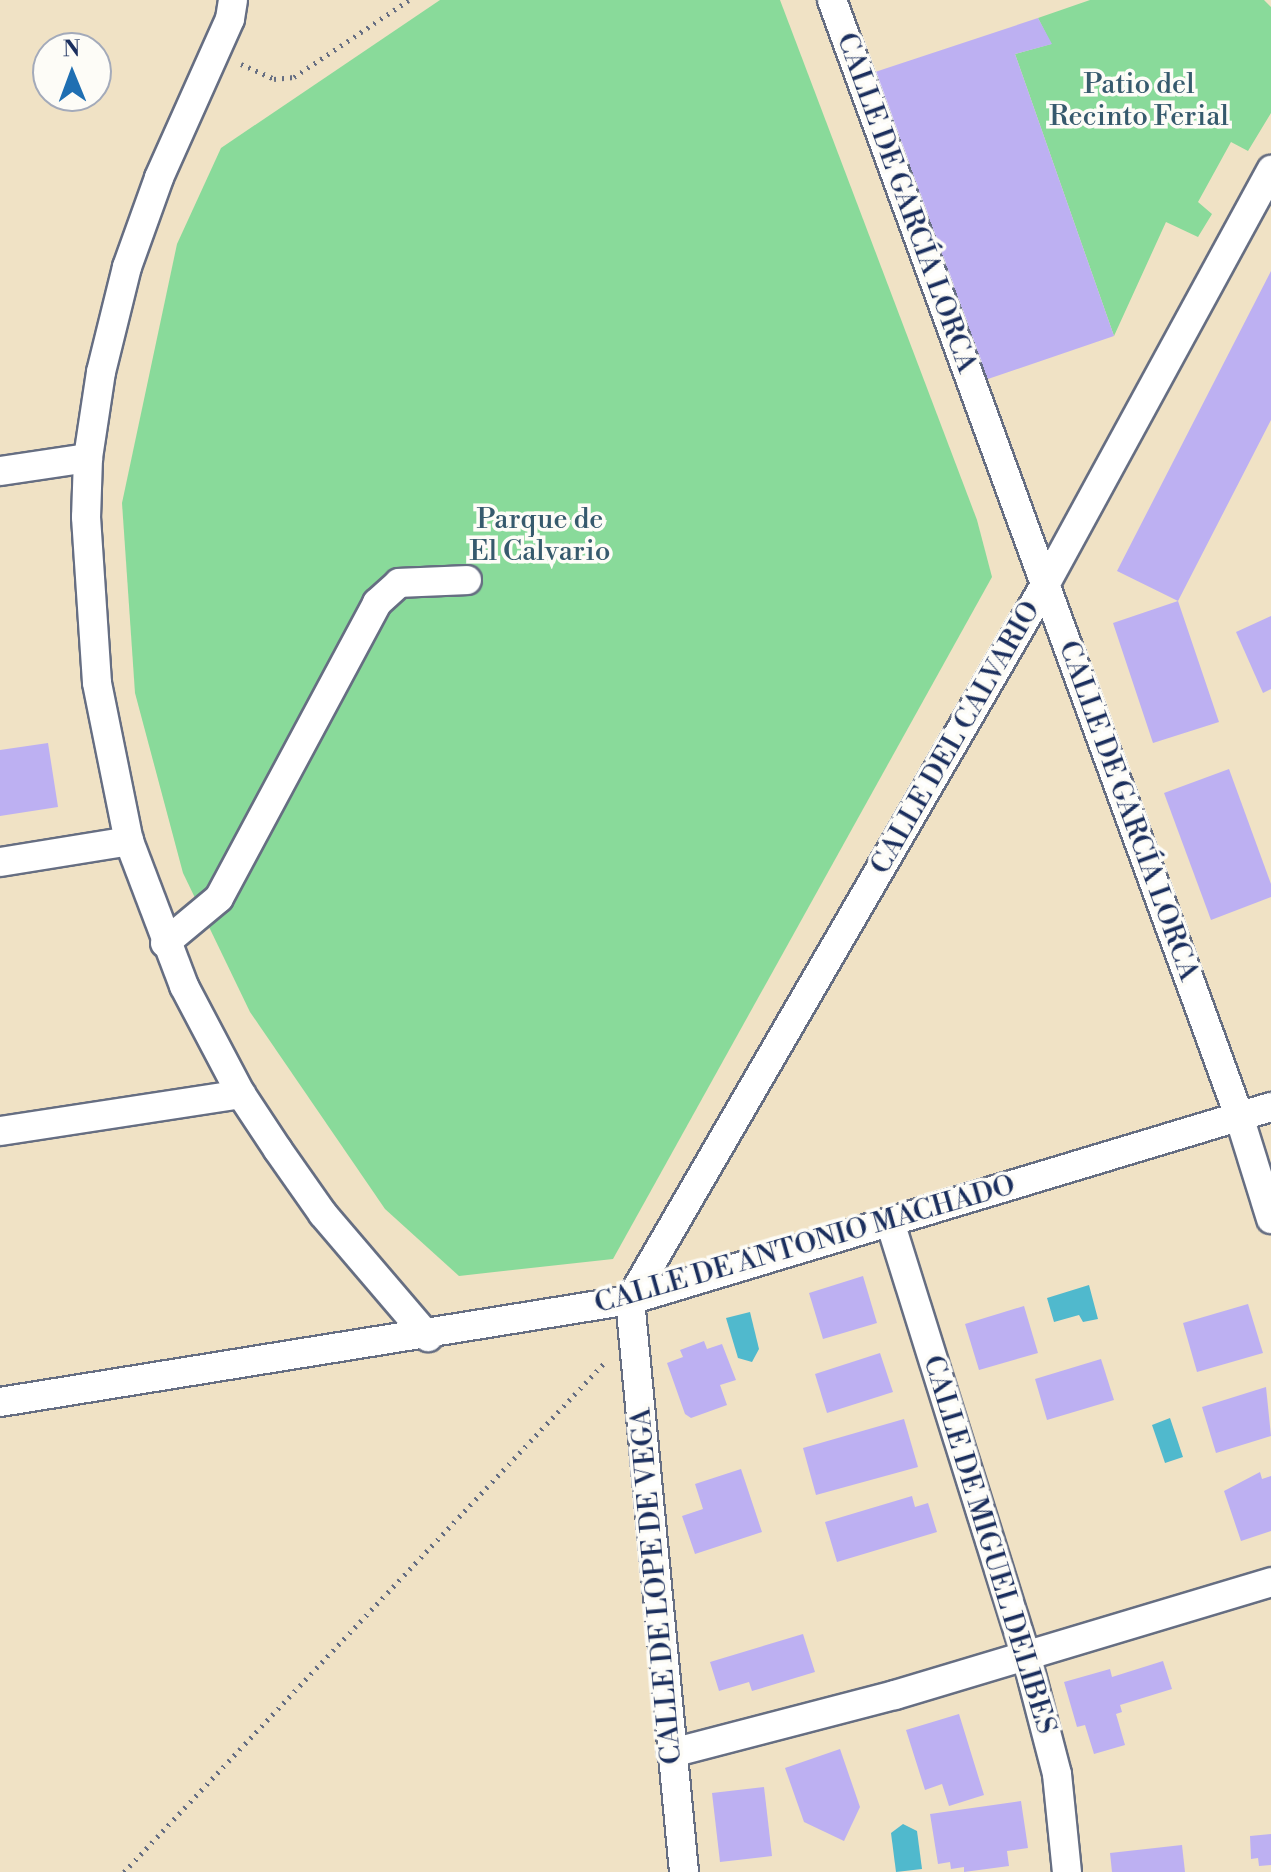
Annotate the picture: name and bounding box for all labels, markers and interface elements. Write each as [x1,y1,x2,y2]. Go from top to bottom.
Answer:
street label: CALLE DE GARCÍA LORCA [829,28,983,378]
north arrow [32,32,112,112]
text: N [63,36,81,63]
park label: Patio del Recinto Ferial [1049,68,1229,134]
park label: Parque de El Calvario [470,503,610,569]
street label: CALLE DEL CALVARIO [864,595,1048,881]
street label: CALLE DE GARCÍA LORCA [1051,636,1205,986]
street label: CALLE DE ANTONIO MACHADO [591,1169,1019,1321]
street label: CALLE DE MIGUEL DELIBES [915,1352,1063,1738]
street label: CALLE DE LOPE DE VEGA [625,1406,689,1766]

